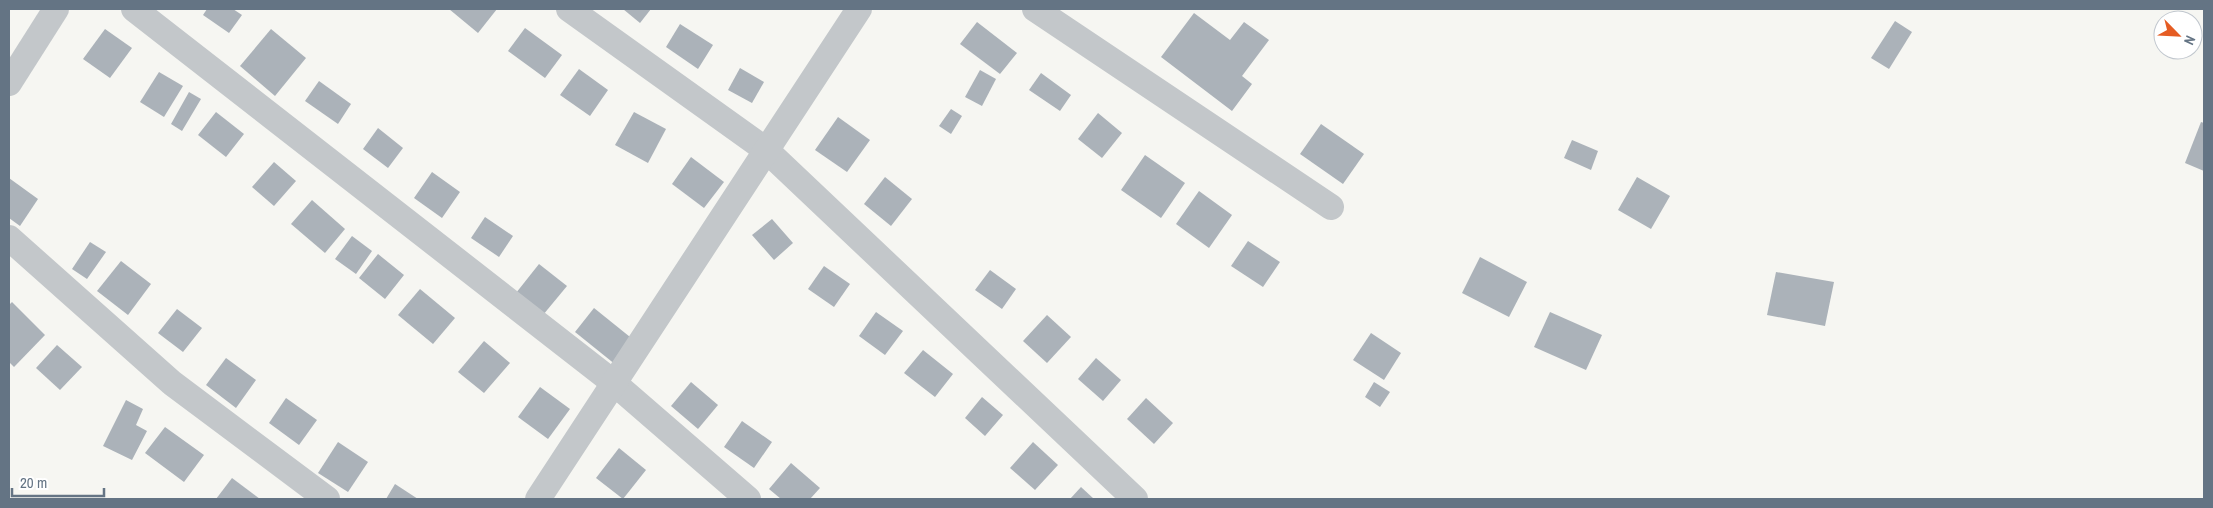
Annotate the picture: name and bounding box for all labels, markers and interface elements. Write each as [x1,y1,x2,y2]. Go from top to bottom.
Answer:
north arrow [2153,10,2203,60]
text: N [2180,33,2200,48]
scale bar [12,466,105,498]
text: 20 m [20,472,47,493]

